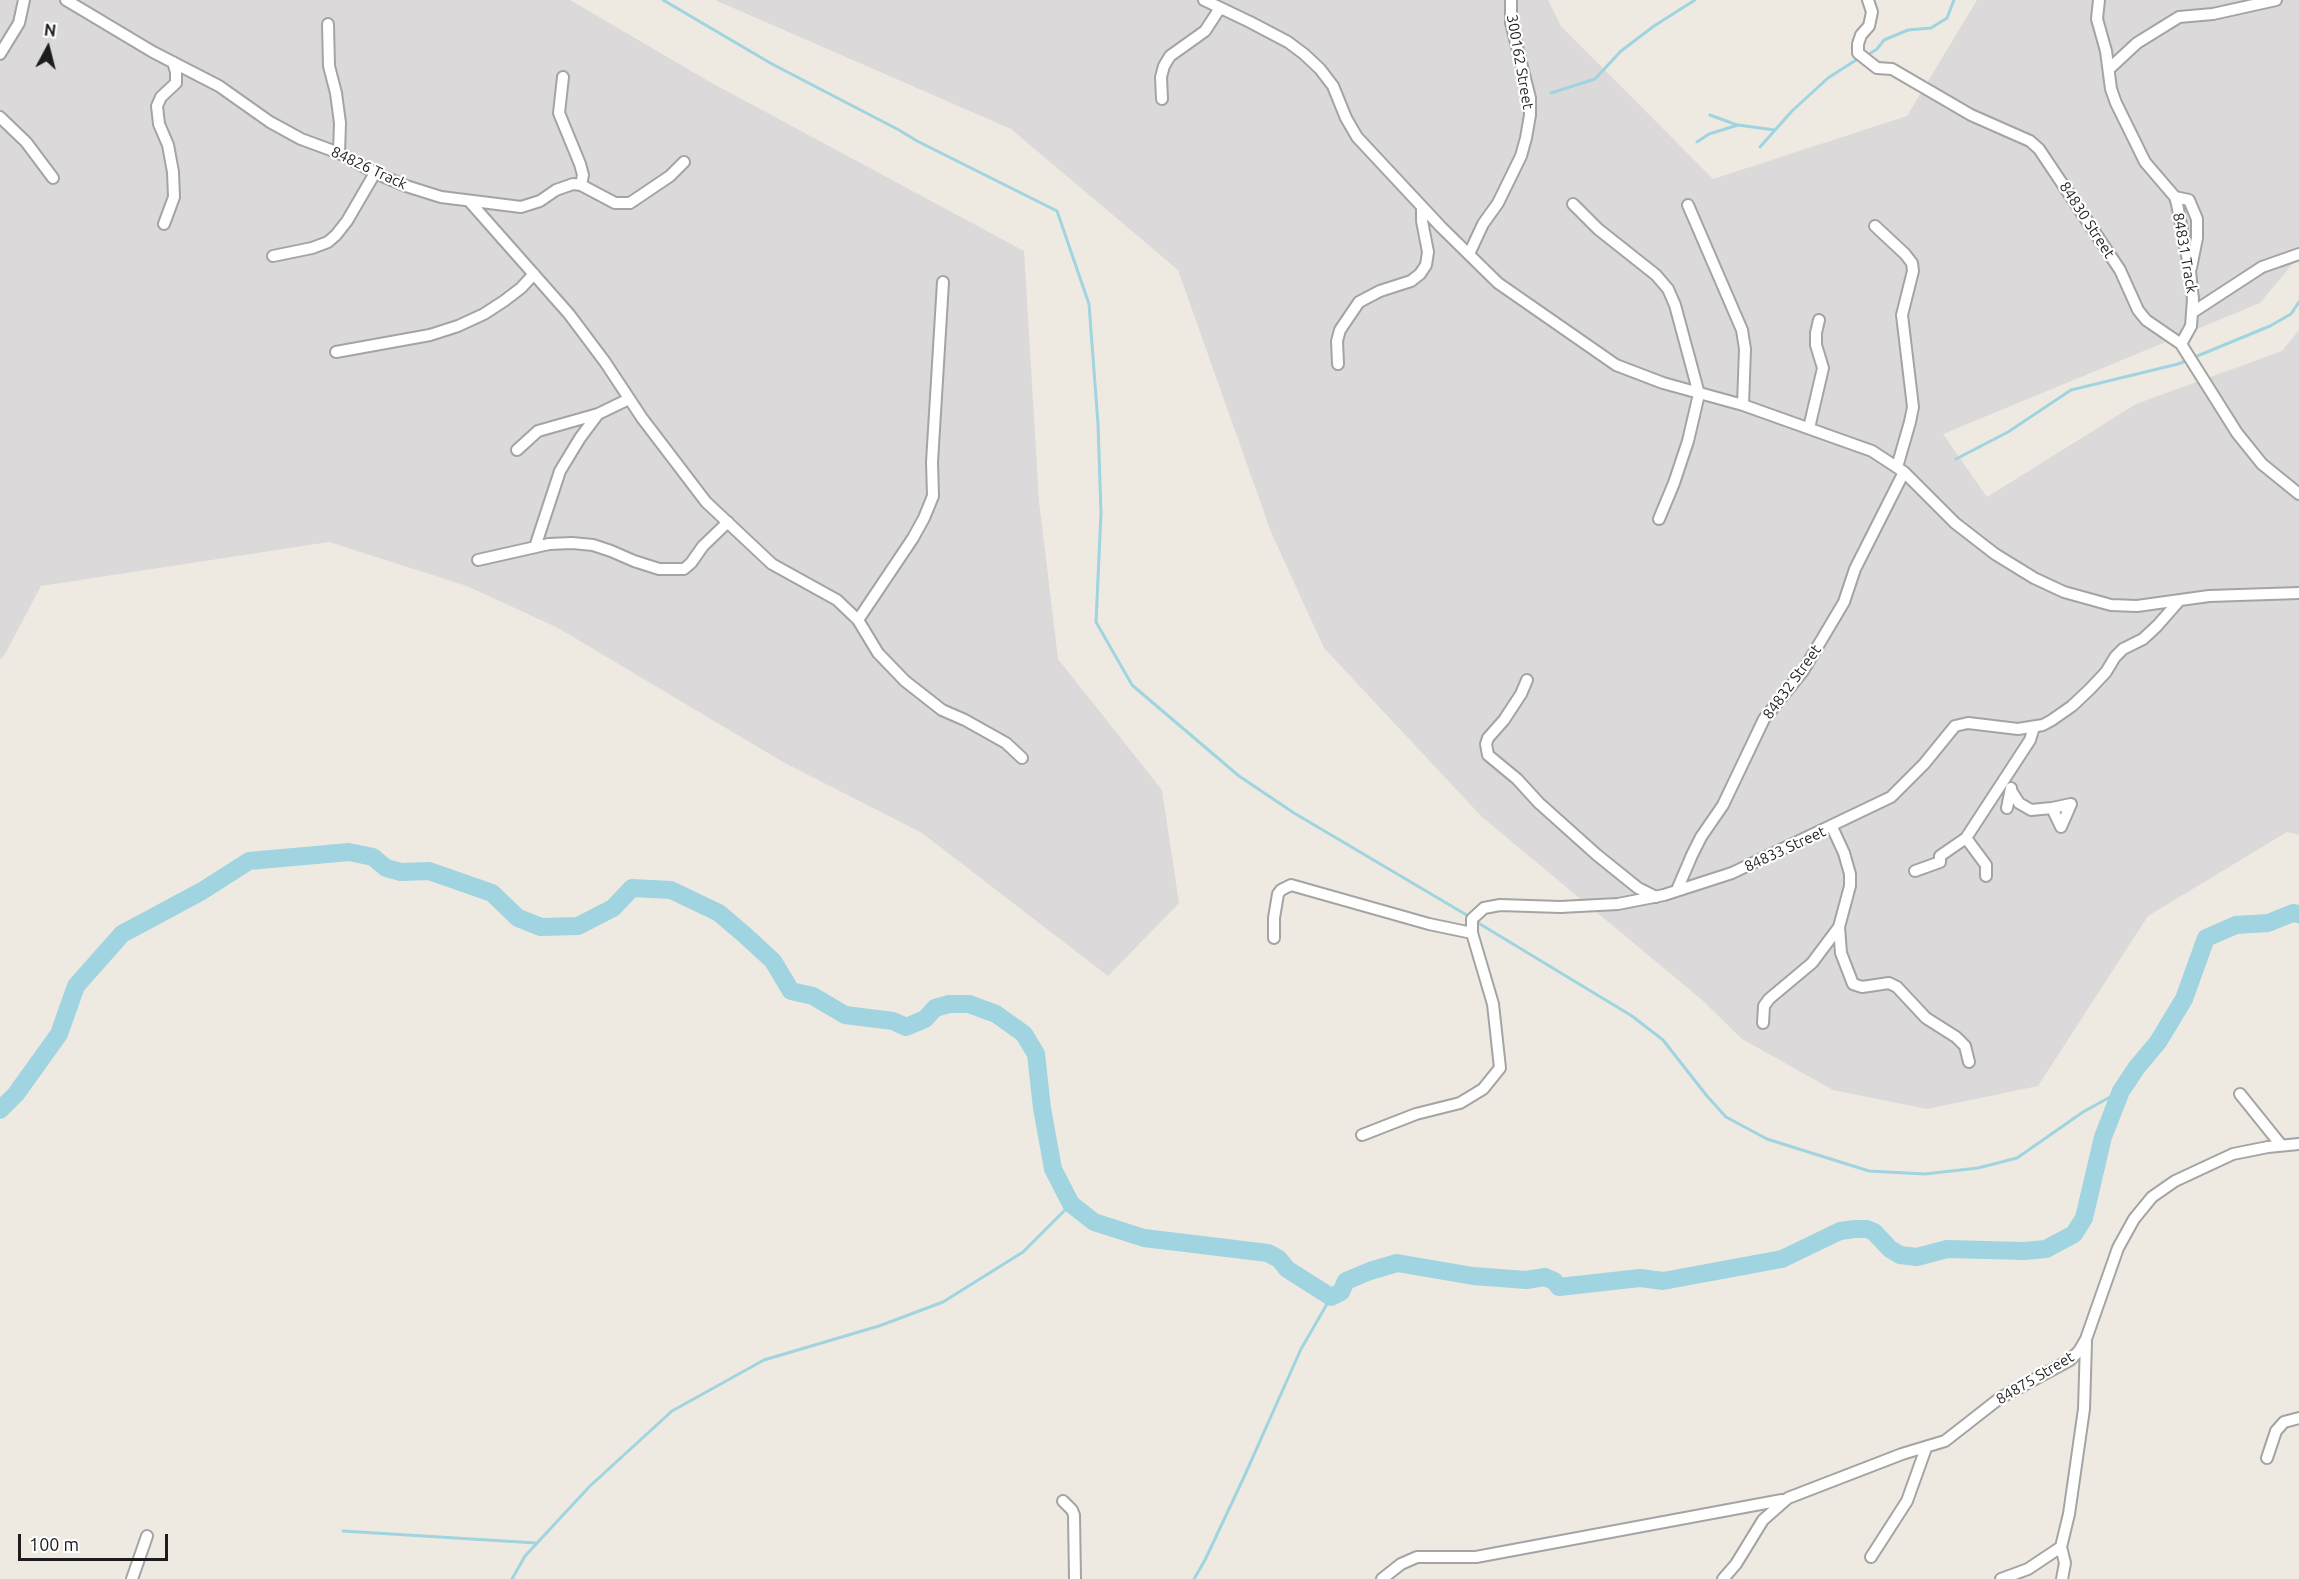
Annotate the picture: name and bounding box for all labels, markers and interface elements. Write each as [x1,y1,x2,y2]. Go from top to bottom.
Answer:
street label: 300162 Street [1503,13,1537,111]
north arrow [18,18,78,78]
text: N [43,20,57,40]
street label: 84826 Track [328,143,410,193]
street label: 84830 Street [2056,178,2118,262]
street label: 84831 Track [2169,211,2201,295]
street label: 84832 Street [1759,641,1825,723]
street label: 84833 Street [1741,822,1829,876]
street label: 84875 Street [1993,1348,2077,1408]
scale bar [21,1522,171,1560]
text: 100 m [29,1534,79,1554]

